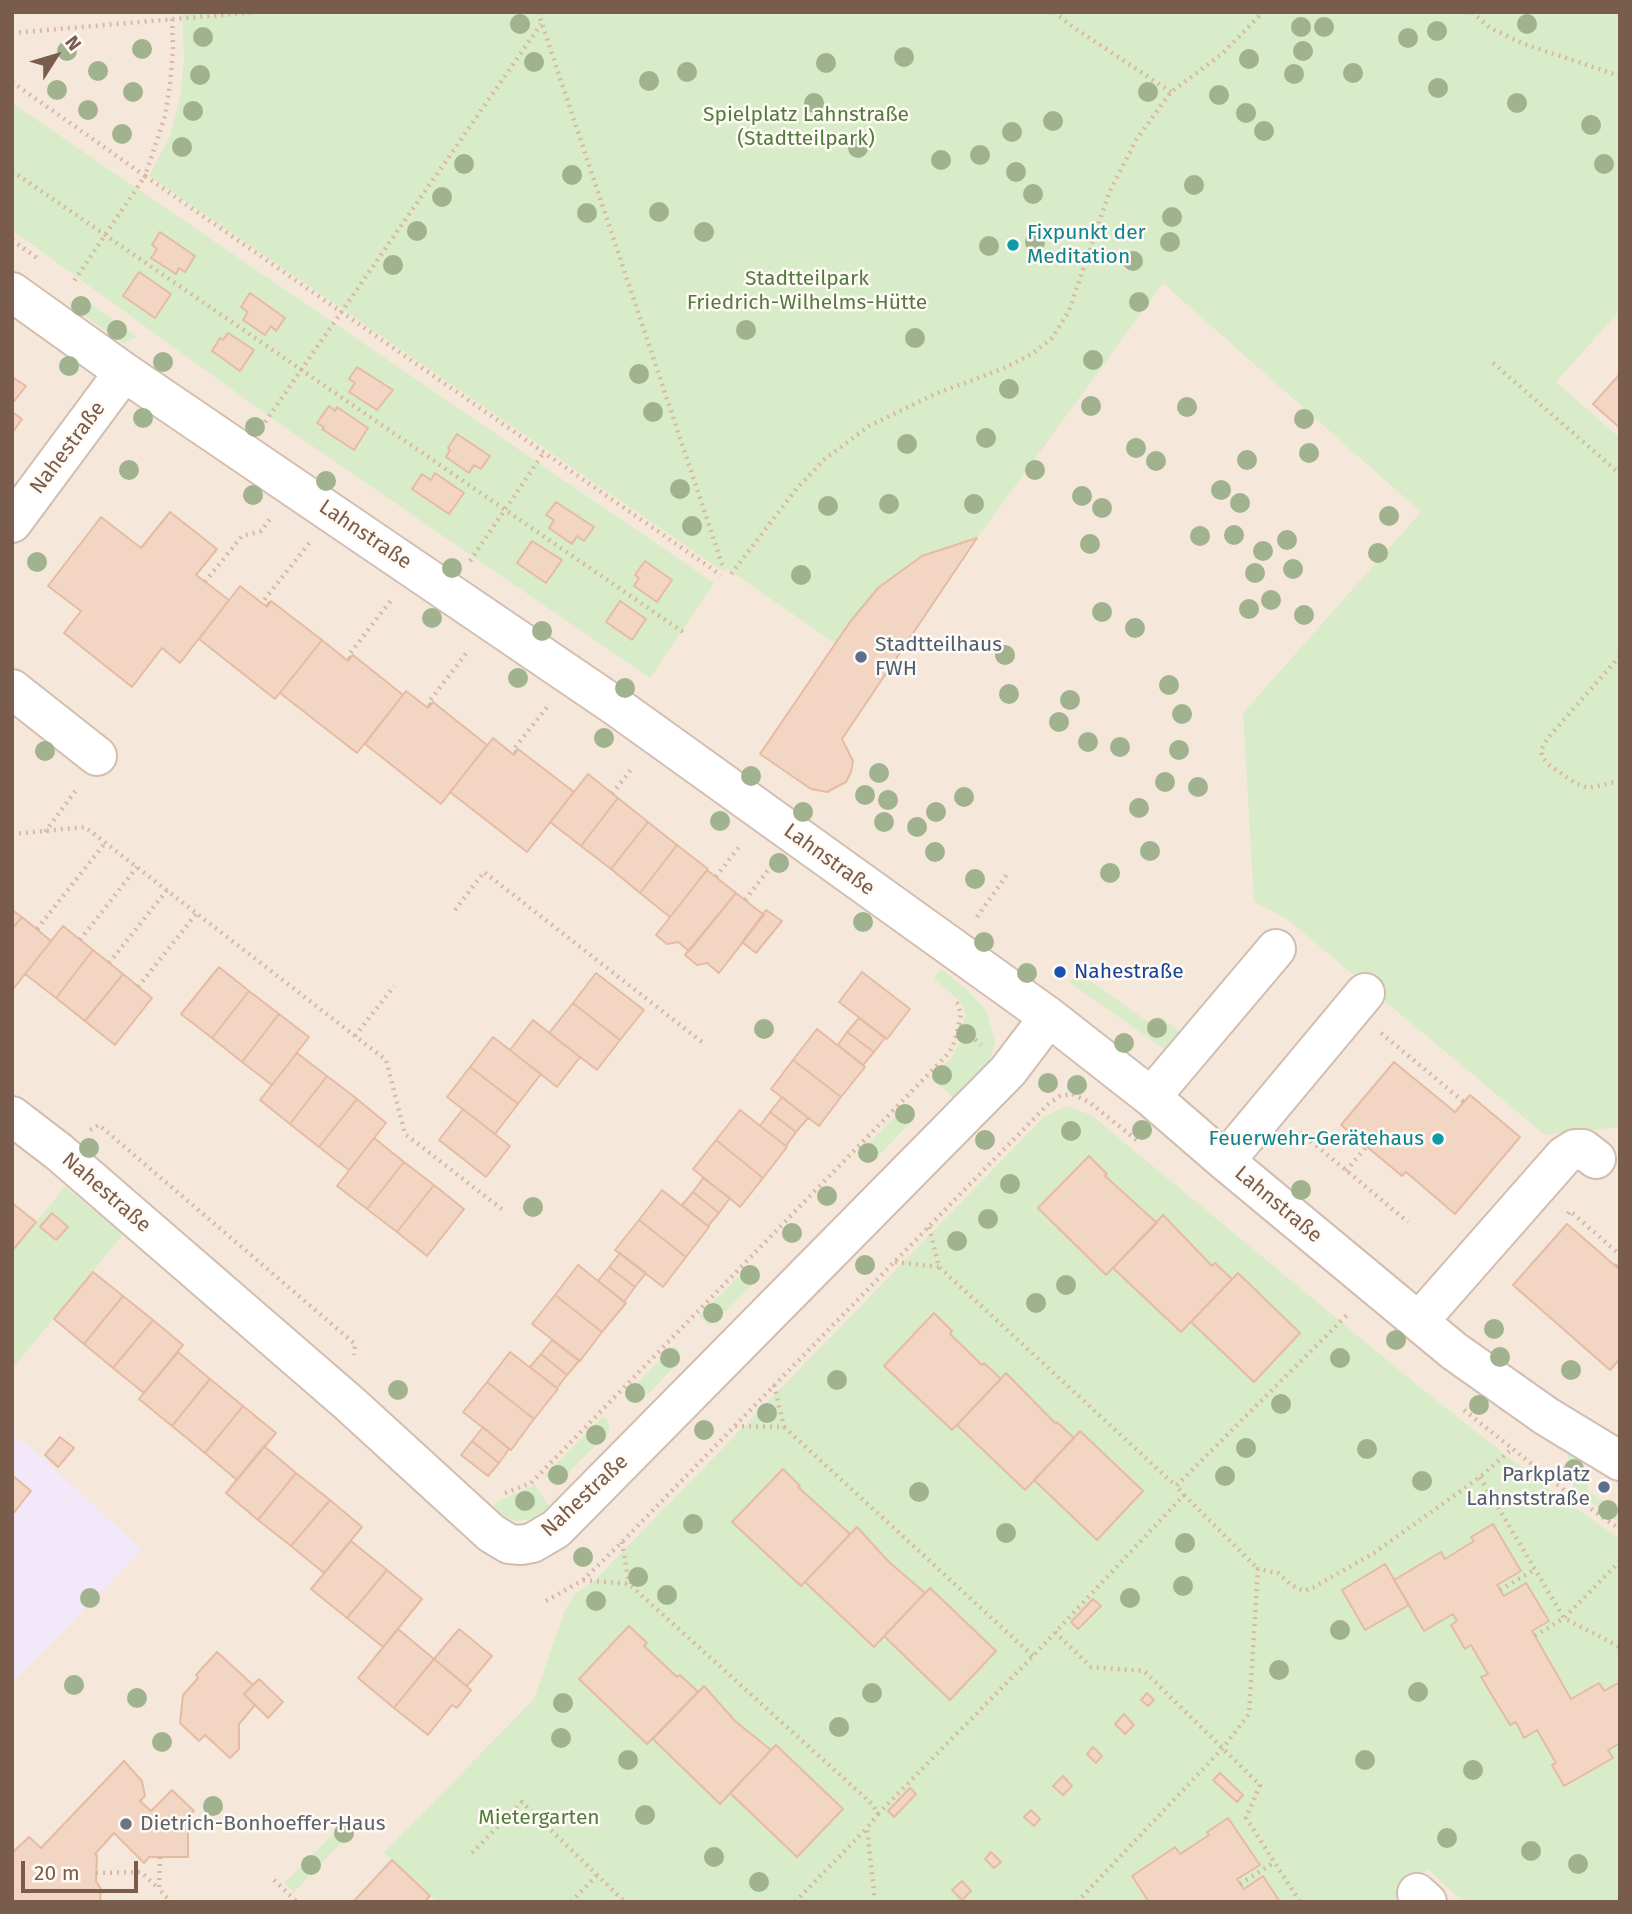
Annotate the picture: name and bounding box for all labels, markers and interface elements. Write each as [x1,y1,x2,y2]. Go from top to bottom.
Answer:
north arrow [21,21,91,91]
text: N [60,31,86,55]
park label: Spielplatz Lahnstraße (Stadtteilpark) [703,102,909,152]
place label: Fixpunkt der Meditation [1027,220,1146,270]
marker: Fixpunkt der Meditation [1005,237,1021,253]
park label: Stadtteilpark Friedrich-Wilhelms-Hütte [687,266,927,316]
street label: Nahestraße [25,397,111,499]
street label: Lahnstraße [314,495,416,575]
place label: Stadtteilhaus FWH [875,632,1002,682]
marker: Stadtteilhaus FWH [853,649,869,665]
street label: Lahnstraße [779,819,879,901]
place label: Nahestraße [1074,959,1184,985]
marker: Nahestraße [1052,964,1068,980]
place label: Feuerwehr-Gerätehaus [1209,1126,1424,1152]
marker: Feuerwehr-Gerätehaus [1430,1131,1446,1147]
street label: Nahestraße [56,1148,156,1238]
street label: Lahnstraße [1229,1161,1327,1249]
street label: Nahestraße [536,1449,634,1543]
place label: Parkplatz Lahnststraße [1466,1462,1590,1512]
marker: Parkplatz Lahnststraße [1596,1479,1612,1495]
park label: Mietergarten [478,1805,600,1831]
place label: Dietrich-Bonhoeffer-Haus [140,1811,386,1837]
marker: Dietrich-Bonhoeffer-Haus [118,1816,134,1832]
scale bar [24,1848,142,1892]
text: 20 m [34,1860,80,1886]

